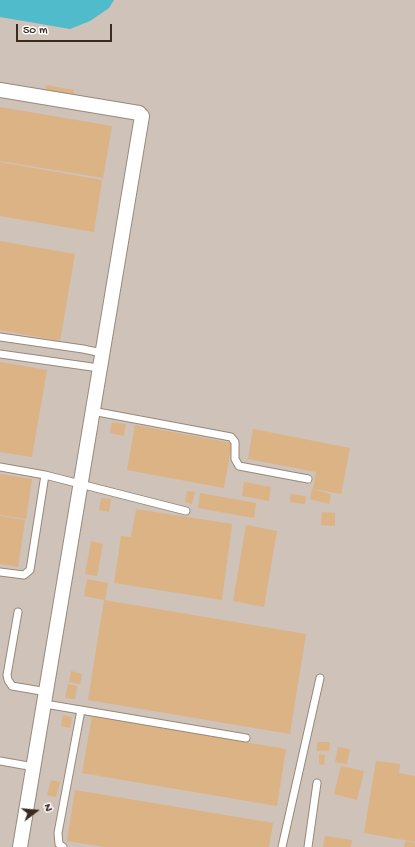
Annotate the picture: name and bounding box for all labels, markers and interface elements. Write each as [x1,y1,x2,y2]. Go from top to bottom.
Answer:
scale bar [18,16,114,42]
text: 50 m [23,24,48,38]
north arrow [16,791,56,831]
text: N [41,803,54,813]

